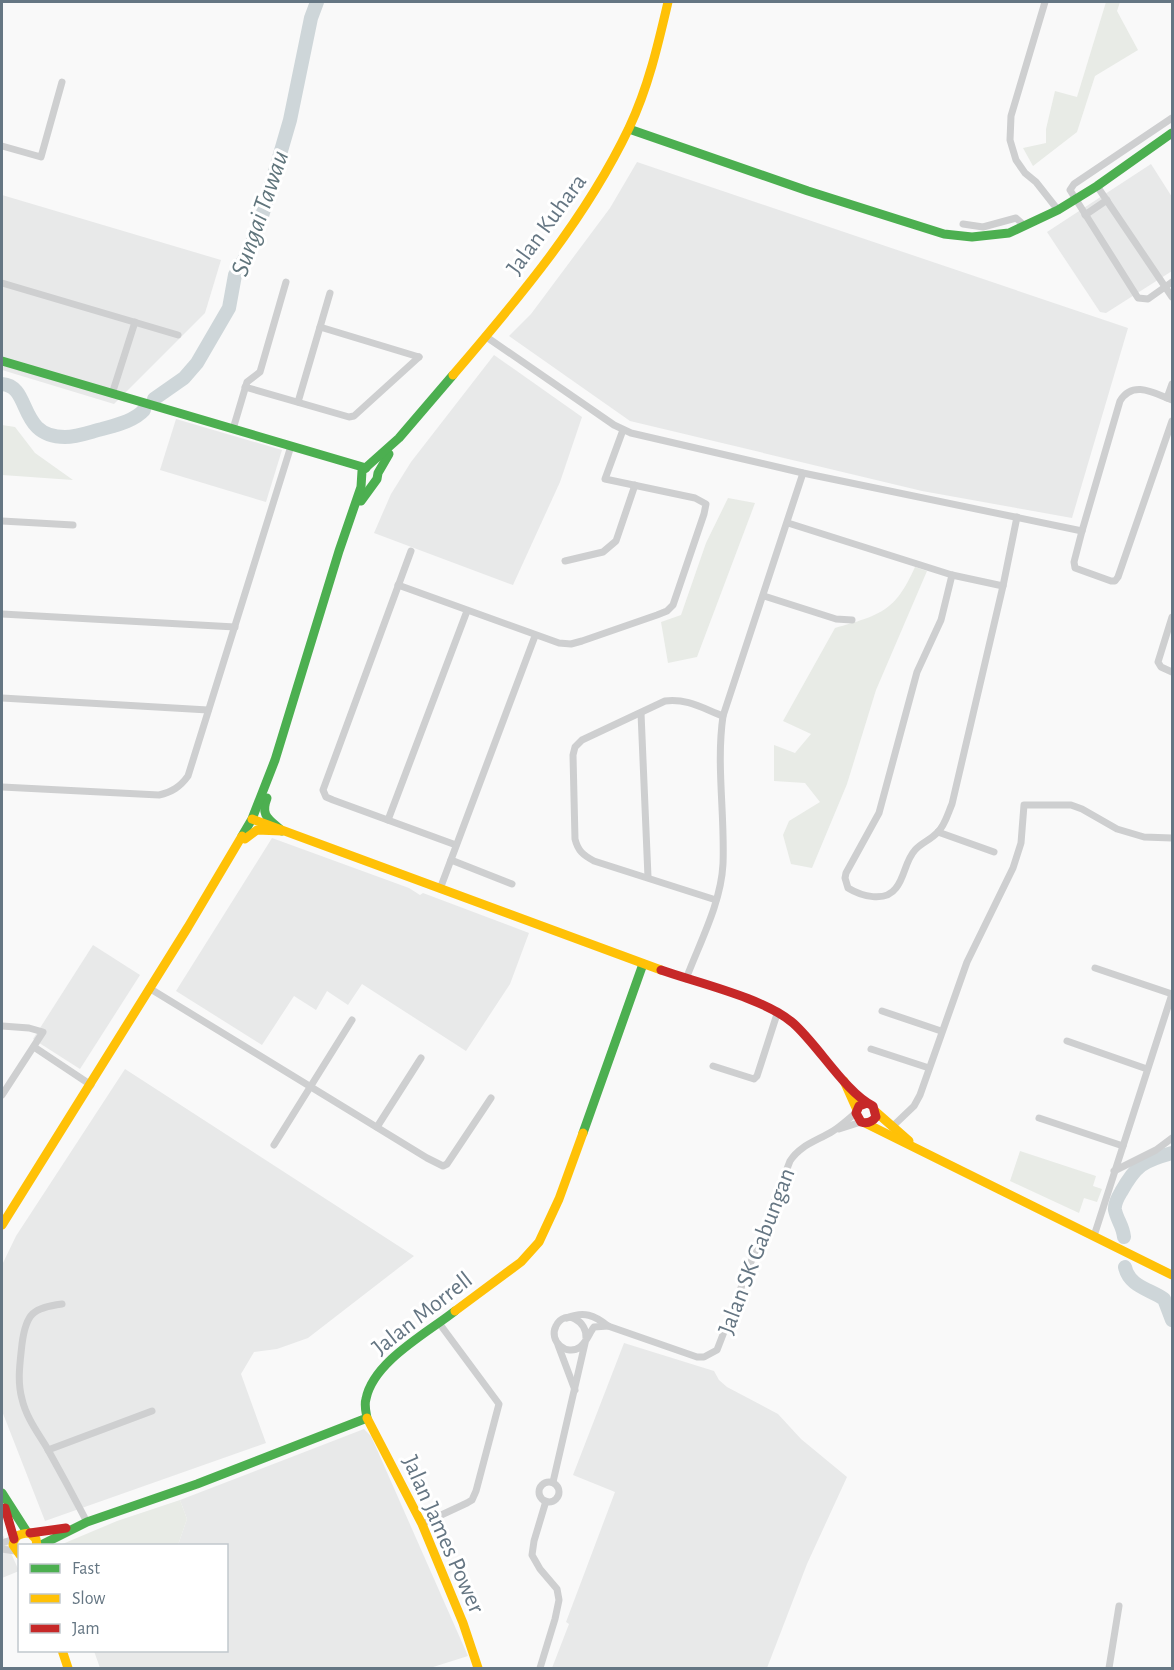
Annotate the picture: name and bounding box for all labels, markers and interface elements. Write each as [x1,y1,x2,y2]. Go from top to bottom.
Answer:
water label: Sungai Tawau [226,147,294,279]
street label: Jalan Kuhara [502,170,591,279]
street label: Jalan SK Gabungan [714,1165,800,1338]
street label: Jalan Morrell [368,1268,477,1360]
street label: Jalan James Power [398,1452,489,1617]
legend [18,1544,228,1652]
text: Fast [72,1560,100,1578]
text: Slow [72,1590,105,1608]
text: Jam [72,1620,100,1638]

